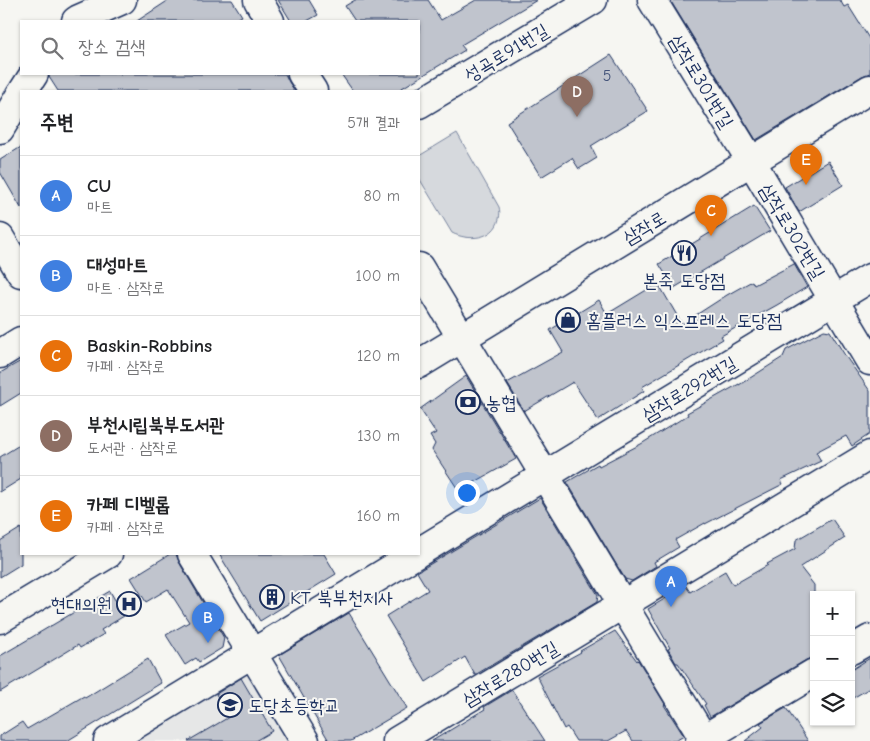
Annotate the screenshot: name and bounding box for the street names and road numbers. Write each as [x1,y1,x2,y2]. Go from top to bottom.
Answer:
street label: 성곡로91번길 [461,19,552,87]
street label: 삼작로301번길 [665,31,738,132]
street label: 삼작로302번길 [755,180,829,283]
street label: 삼작로 [619,207,670,249]
street label: 삼작로292번길 [638,352,741,426]
street label: 삼작로280번길 [459,637,562,711]

